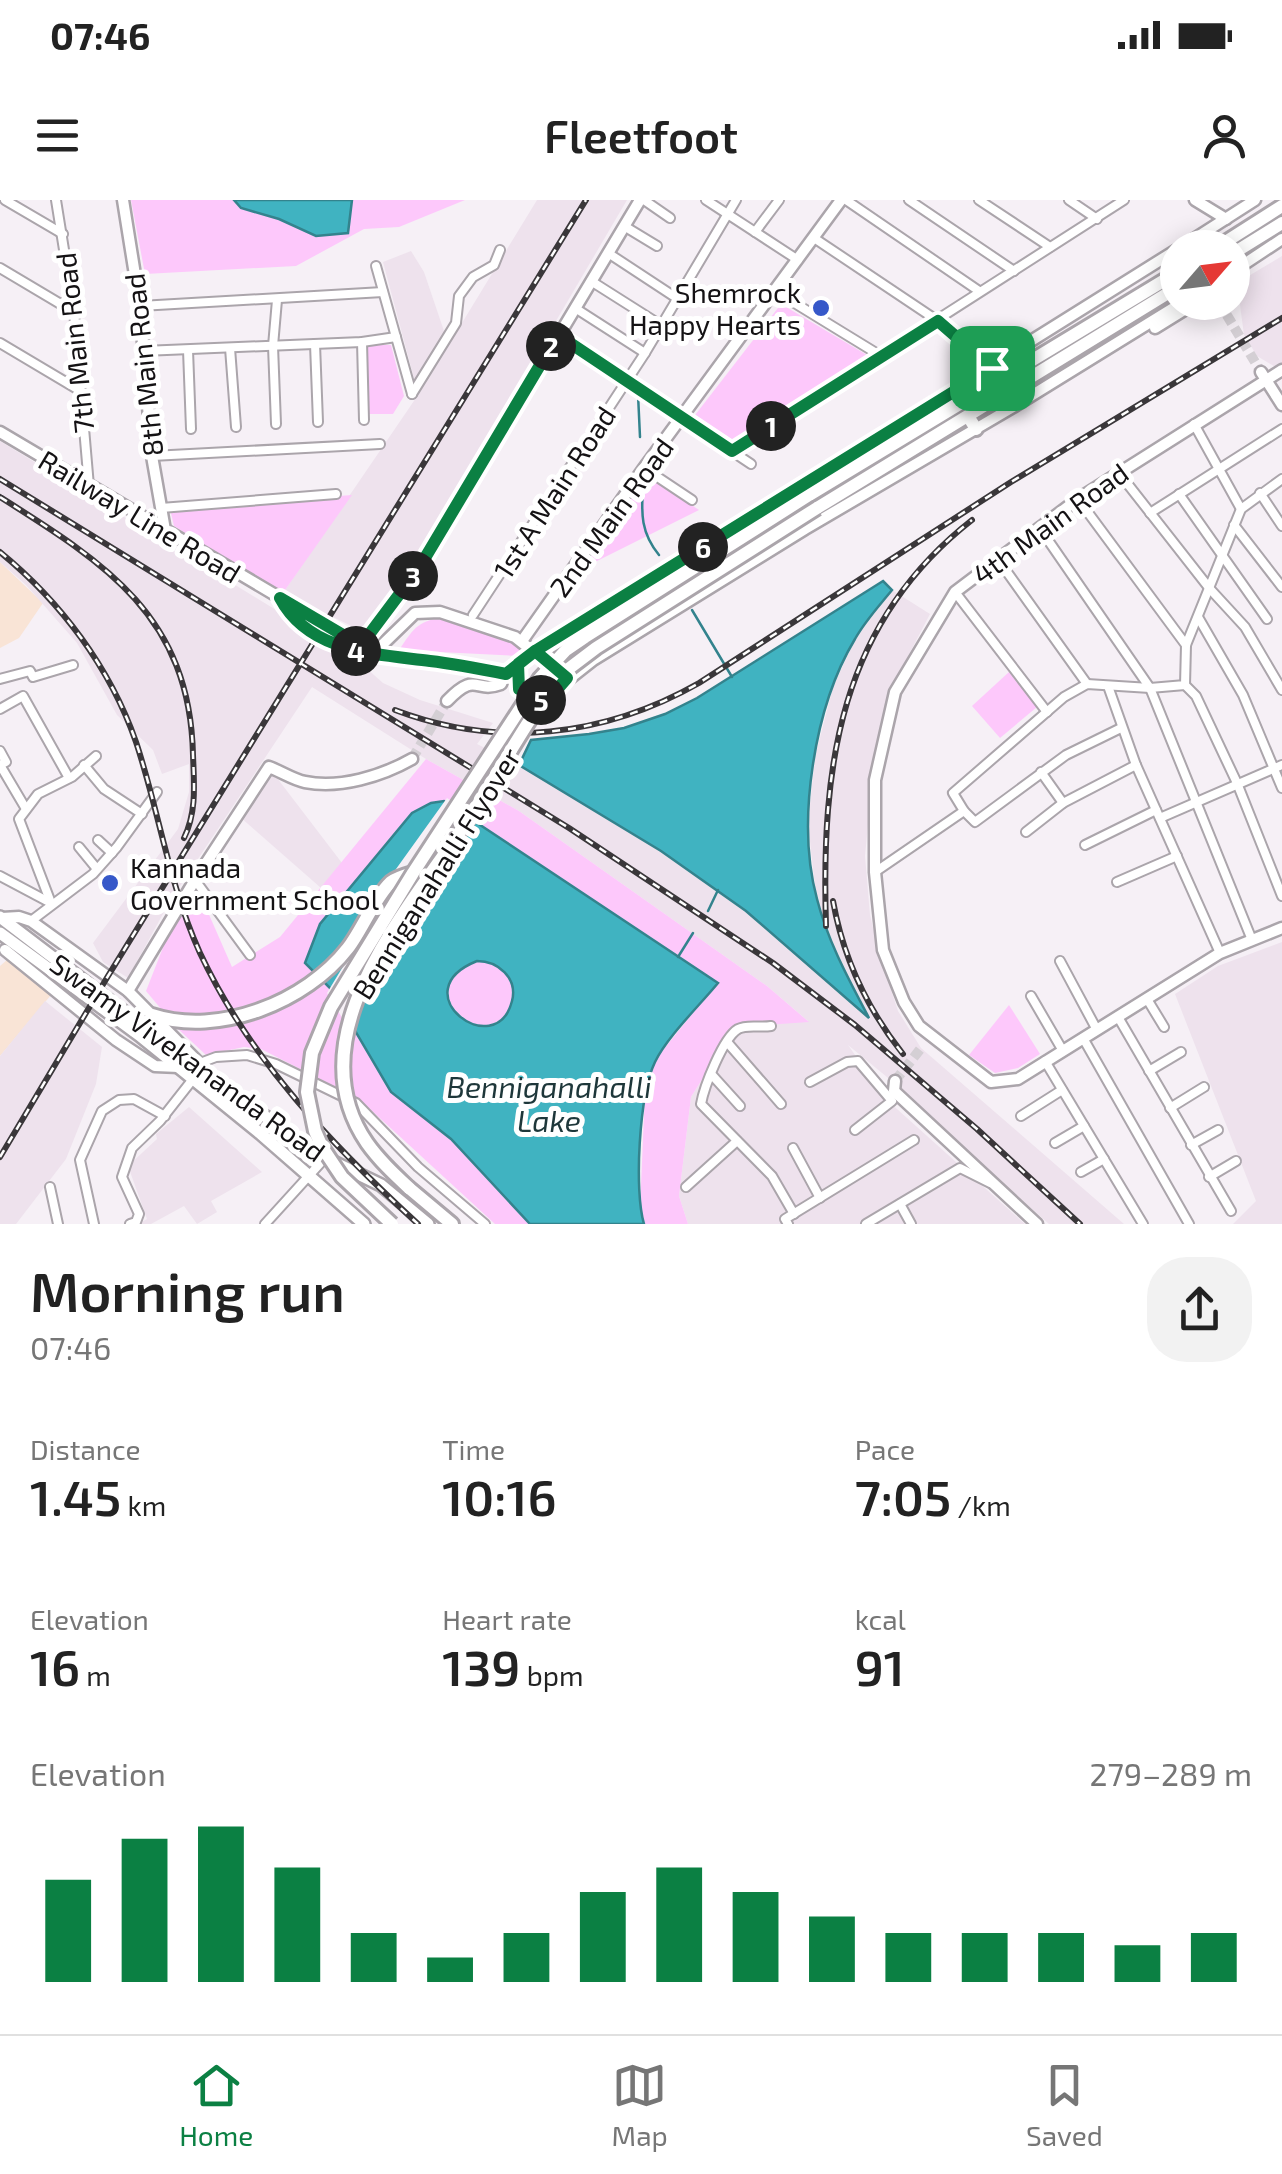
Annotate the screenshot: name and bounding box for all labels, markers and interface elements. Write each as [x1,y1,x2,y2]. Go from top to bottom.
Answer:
text: 07:46 [50,12,150,58]
icon: menu [30,108,85,163]
text: Fleetfoot [544,108,738,162]
icon: person [1197,108,1252,163]
north arrow [1160,230,1250,320]
map controls [1160,230,1250,320]
street label: 7th Main Road [48,251,100,435]
street label: 8th Main Road [116,272,170,458]
place label: Shemrock Happy Hearts [629,275,801,341]
marker: Shemrock Happy Hearts [810,297,832,319]
pin: 2 [526,321,576,371]
pin [950,326,1035,411]
text: 2 [543,329,559,363]
icon: arrive [965,341,1020,396]
street label: 1st A Main Road [486,400,622,584]
pin: 1 [746,401,796,451]
text: 1 [765,409,777,443]
street label: 2nd Main Road [542,431,680,603]
street label: Railway Line Road [33,442,247,590]
street label: 4th Main Road [965,455,1135,591]
pin: 6 [678,522,728,572]
text: 6 [695,530,711,564]
pin: 3 [388,551,438,601]
text: 3 [405,559,421,593]
pin: 4 [331,626,381,676]
text: 4 [347,634,365,668]
pin: 5 [516,675,566,725]
text: 5 [533,683,549,717]
street label: Benniganahalli Flyover [345,741,527,1005]
place label: Kannada Government School [130,850,380,916]
marker: Kannada Government School [99,872,121,894]
street label: Swamy Vivekananda Road [44,946,332,1168]
water label: Benniganahalli Lake [446,1068,652,1138]
text: Morning run [30,1257,345,1323]
button: share [1147,1257,1252,1362]
text: 07:46 [30,1328,111,1366]
text: Distance [30,1432,141,1466]
text: Time [442,1432,505,1466]
text: Pace [855,1432,915,1466]
text: 1.45 [30,1466,121,1526]
text: 10:16 [442,1466,557,1526]
text: 7:05 [855,1466,951,1526]
text: km [121,1488,166,1522]
text: /km [951,1488,1011,1522]
text: Elevation [30,1602,149,1636]
text: Heart rate [442,1602,572,1636]
text: kcal [855,1602,906,1636]
text: 16 [30,1636,80,1696]
text: 139 [442,1636,520,1696]
text: 91 [855,1636,905,1696]
text: m [80,1658,111,1692]
text: bpm [520,1658,583,1692]
text: Elevation [30,1754,166,1792]
text: 279–289 m [1090,1754,1252,1792]
tab: Home [179,2058,253,2152]
tab: Map [612,2058,668,2152]
tab: Saved [1026,2058,1103,2152]

